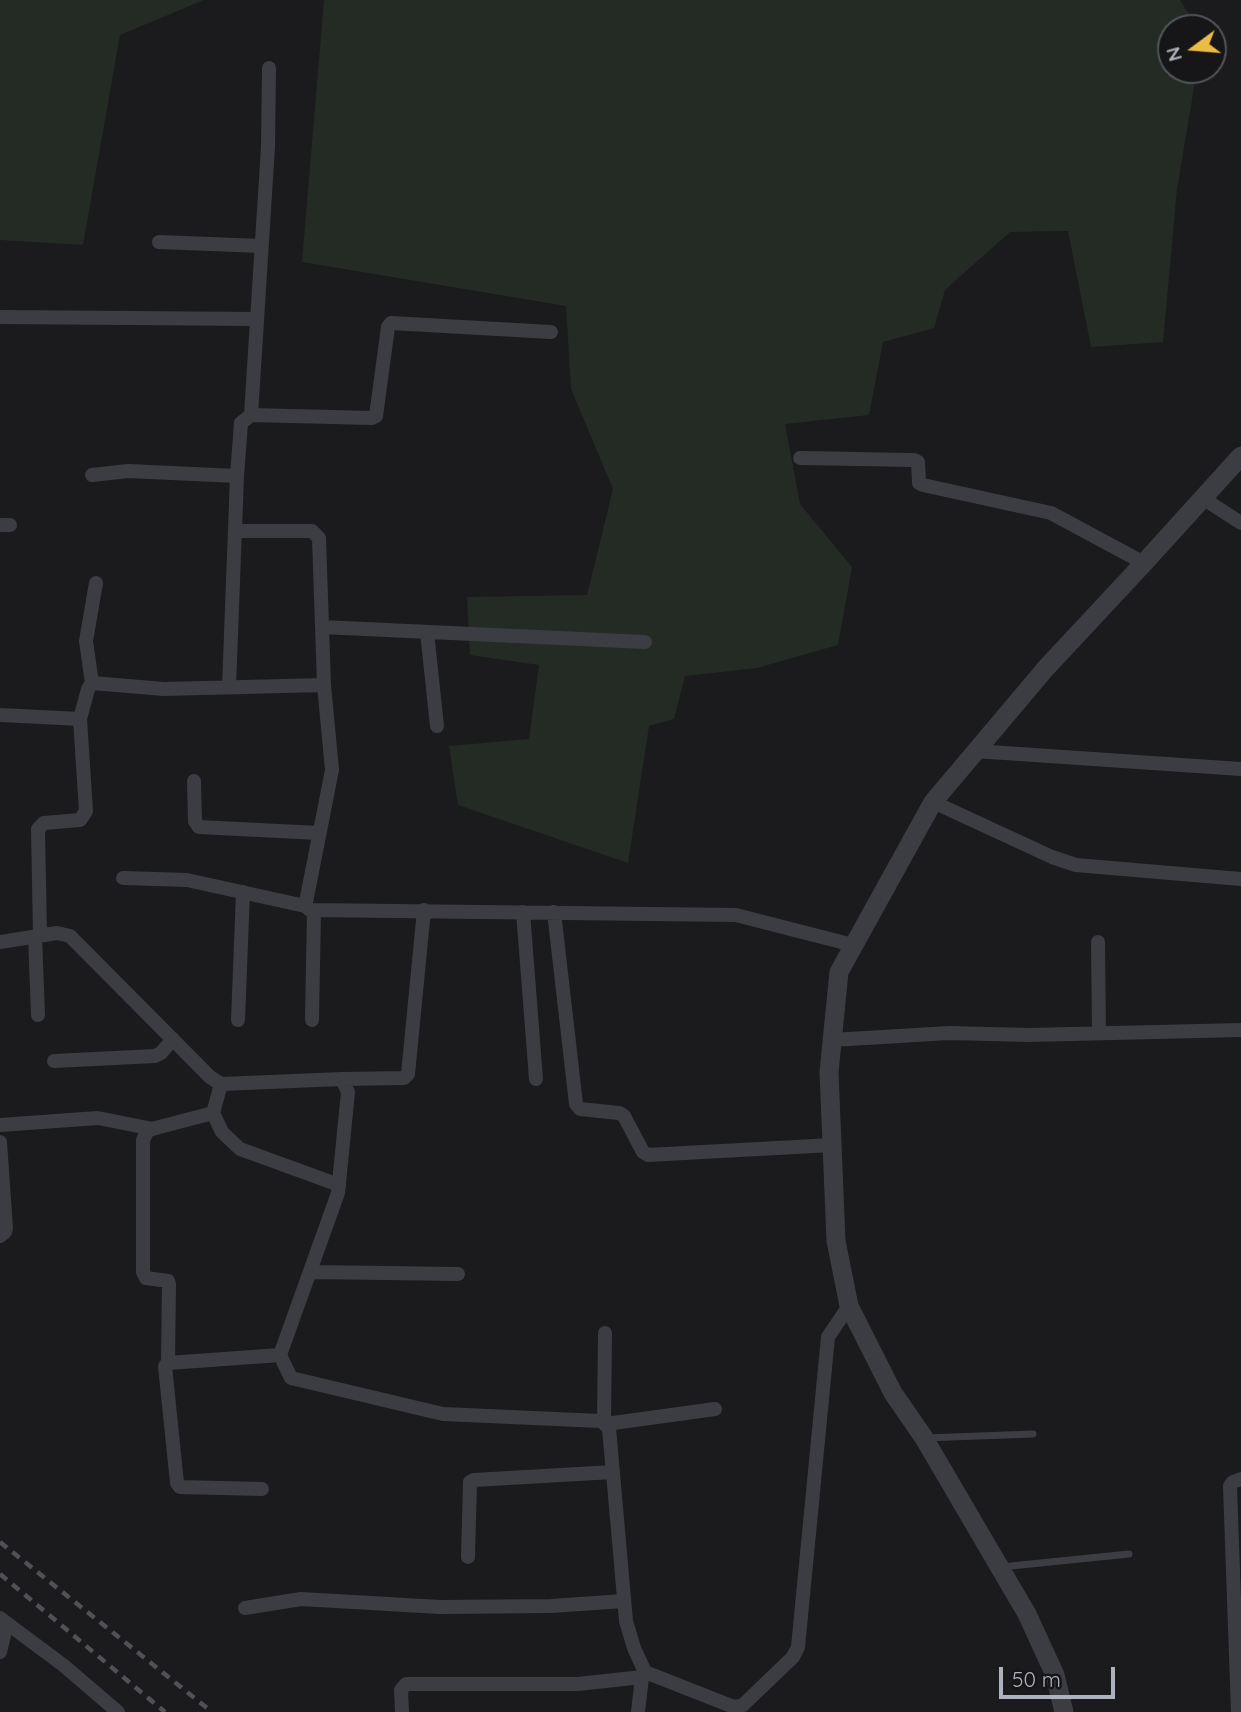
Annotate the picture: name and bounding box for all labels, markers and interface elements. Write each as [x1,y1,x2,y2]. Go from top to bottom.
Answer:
north arrow [1157,14,1227,84]
text: N [1160,44,1187,64]
scale bar [1003,1652,1118,1696]
text: 50 m [1012,1666,1061,1692]

